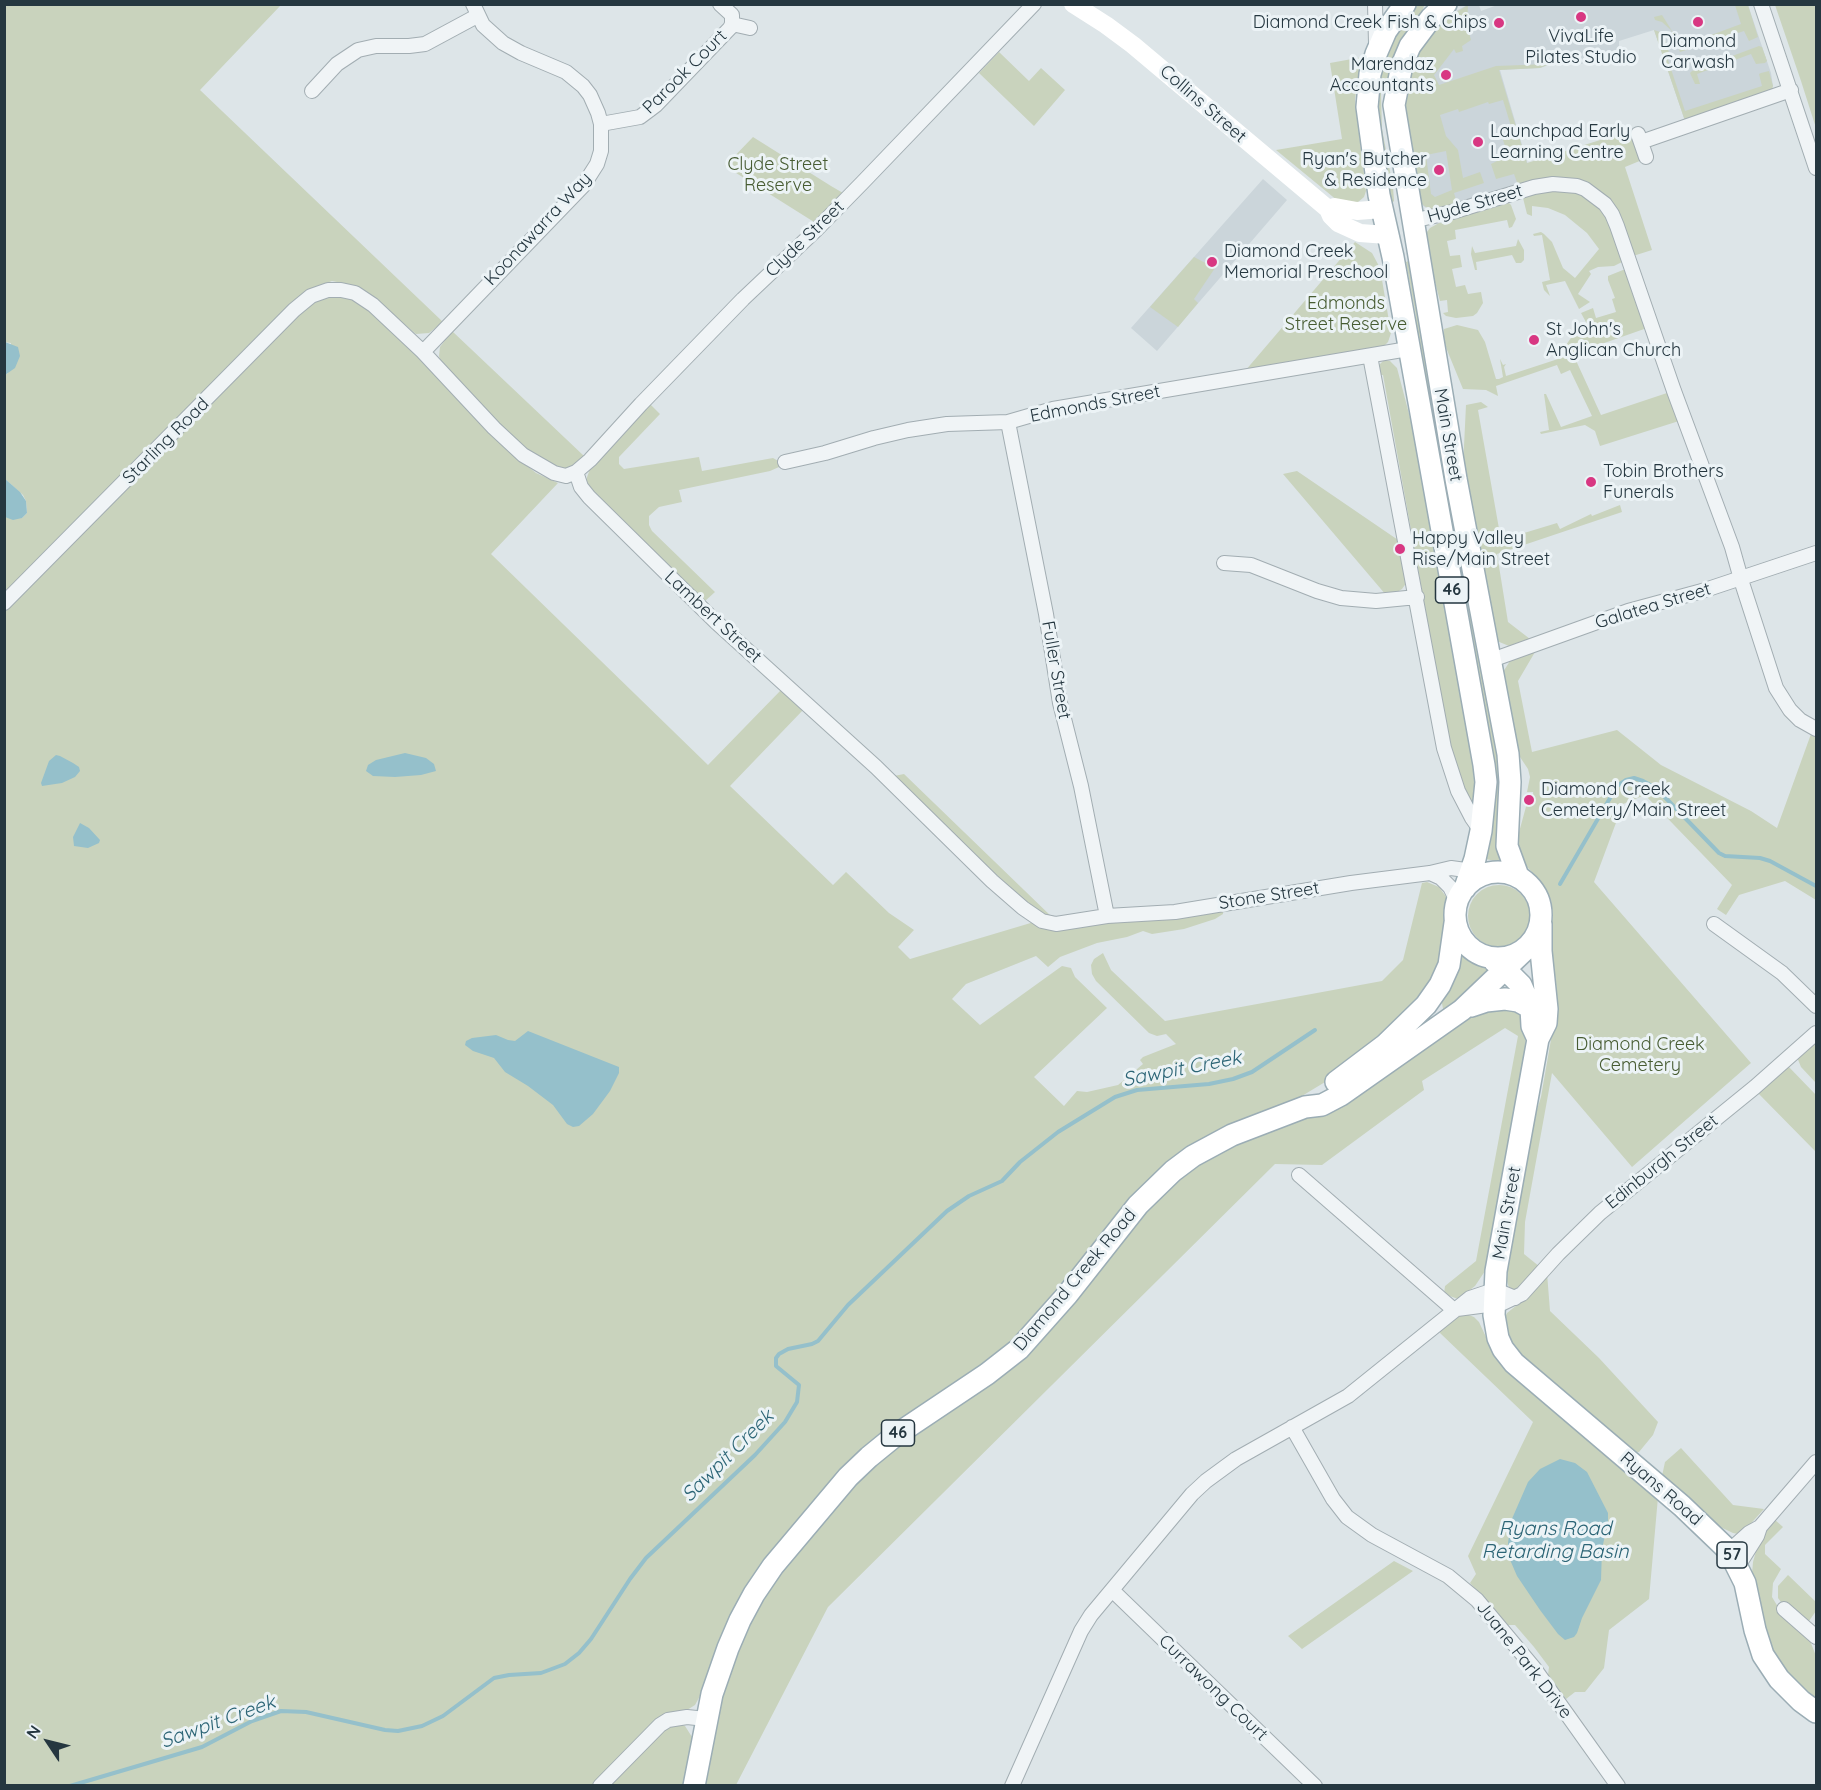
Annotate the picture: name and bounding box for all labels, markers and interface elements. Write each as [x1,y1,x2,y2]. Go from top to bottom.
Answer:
marker: VivaLife Pilates Studio [1574,10,1588,24]
place label: Diamond Creek Fish & Chips [1253,12,1487,34]
marker: Diamond Carwash [1691,15,1705,29]
marker: Diamond Creek Fish & Chips [1492,16,1506,30]
street label: Parook Court [638,25,732,119]
place label: VivaLife Pilates Studio [1525,26,1637,68]
place label: Diamond Carwash [1660,31,1736,74]
place label: Marendaz Accountants [1330,54,1434,97]
street label: Collins Street [1155,61,1251,147]
marker: Marendaz Accountants [1439,68,1453,82]
place label: Launchpad Early Learning Centre [1490,121,1630,164]
marker: Launchpad Early Learning Centre [1471,135,1485,149]
place label: Ryan's Butcher & Residence [1302,149,1427,192]
park label: Clyde Street Reserve [728,154,828,196]
marker: Ryan's Butcher & Residence [1432,163,1446,177]
street label: Koonawarra Way [480,168,596,290]
street label: Hyde Street [1425,180,1525,228]
street label: Clyde Street [761,196,849,282]
place label: Diamond Creek Memorial Preschool [1224,241,1388,284]
marker: Diamond Creek Memorial Preschool [1205,255,1219,269]
park label: Edmonds Street Reserve [1285,293,1407,336]
place label: St John's Anglican Church [1546,319,1681,362]
marker: St John's Anglican Church [1527,333,1541,347]
street label: Edmonds Street [1028,381,1162,427]
street label: Main Street [1429,387,1467,483]
street label: Starling Road [118,393,214,489]
place label: Tobin Brothers Funerals [1603,461,1724,504]
marker: Tobin Brothers Funerals [1584,475,1598,489]
place label: Happy Valley Rise/Main Street [1412,528,1550,570]
marker: Happy Valley Rise/Main Street [1393,542,1407,556]
street label: Lambert Street [660,566,766,668]
road number: 46 [1436,577,1468,603]
street label: Galatea Street [1592,578,1714,634]
street label: Fuller Street [1037,619,1075,721]
place label: Diamond Creek Cemetery/Main Street [1541,779,1726,822]
marker: Diamond Creek Cemetery/Main Street [1522,793,1536,807]
street label: Stone Street [1217,877,1321,915]
park label: Diamond Creek Cemetery [1575,1034,1705,1076]
water label: Sawpit Creek [1121,1046,1243,1092]
street label: Edinburgh Street [1601,1110,1723,1214]
street label: Main Street [1488,1165,1526,1261]
street label: Diamond Creek Road [1009,1204,1141,1356]
water label: Sawpit Creek [677,1405,779,1507]
road number: 46 [882,1420,914,1446]
street label: Ryans Road [1616,1448,1706,1530]
water label: Ryans Road Retarding Basin [1481,1517,1629,1564]
road number: 57 [1717,1542,1747,1568]
street label: Juane Park Drive [1471,1597,1577,1723]
street label: Currawong Court [1154,1630,1272,1746]
water label: Sawpit Creek [157,1690,279,1754]
north arrow [18,1712,78,1772]
text: N [22,1721,45,1742]

